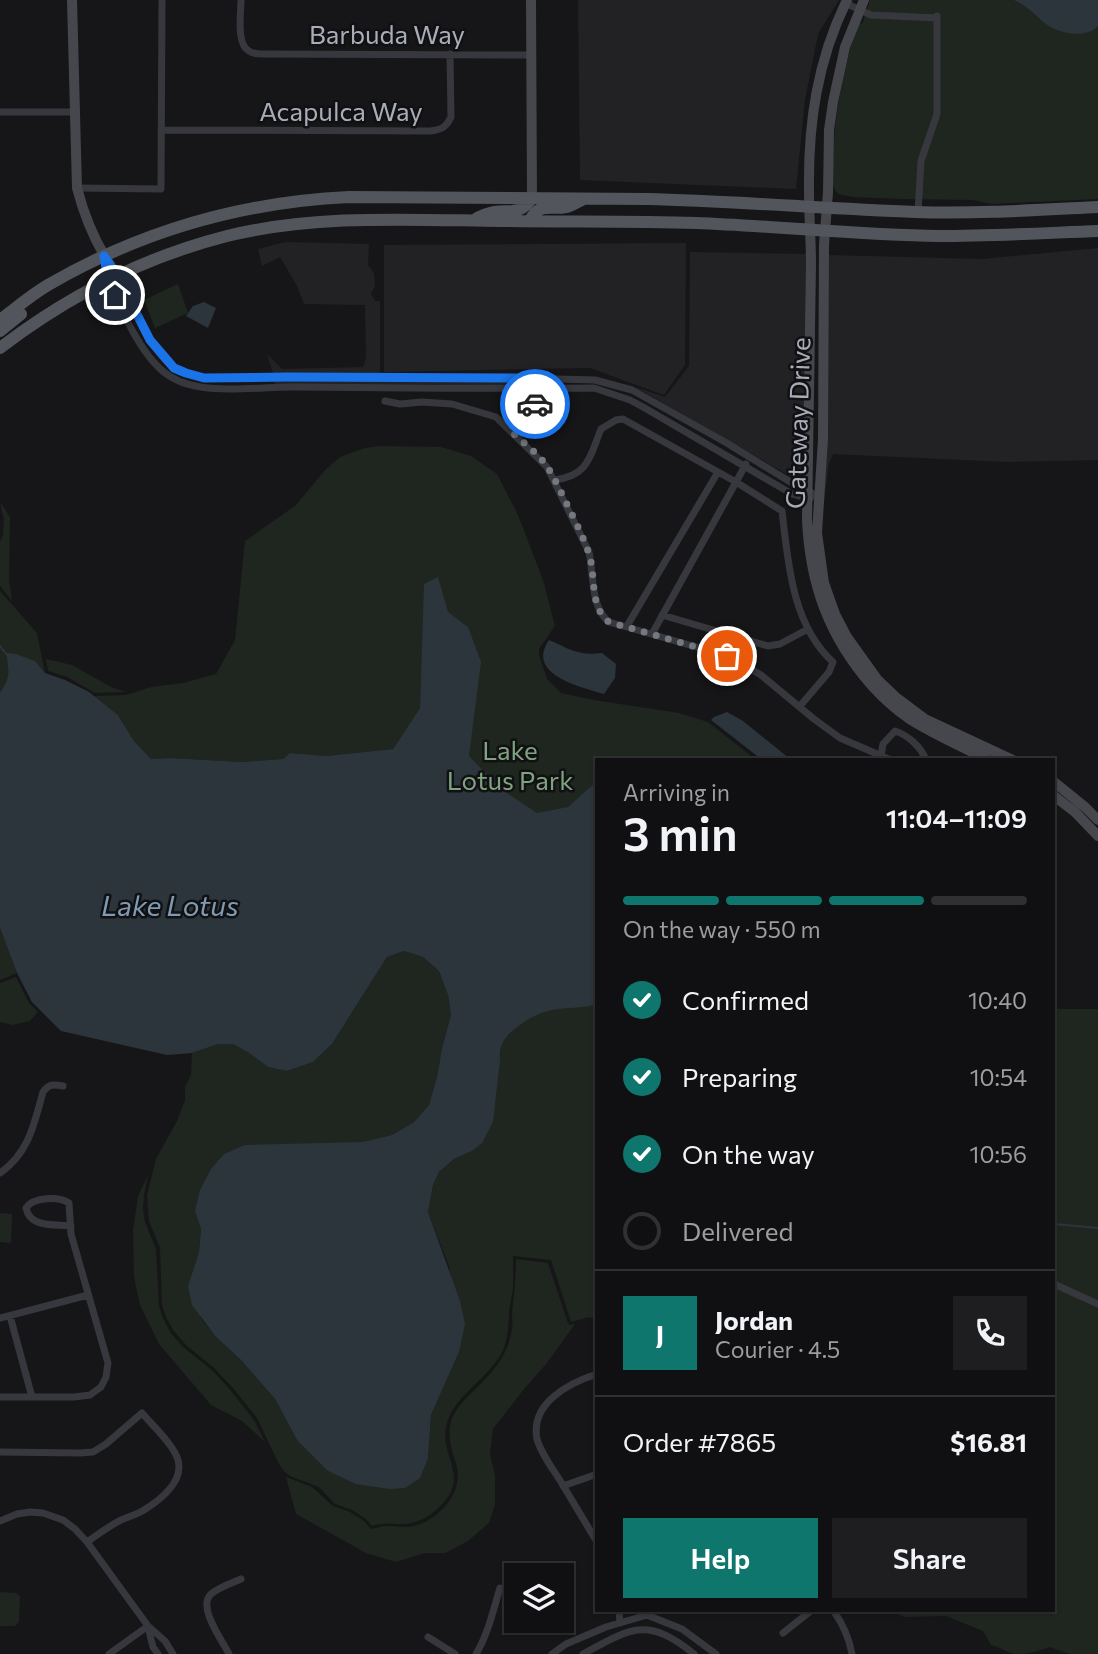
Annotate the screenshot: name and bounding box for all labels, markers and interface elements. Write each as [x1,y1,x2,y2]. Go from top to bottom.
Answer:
street label: Barbuda Way [309,18,465,49]
street label: Acapulca Way [259,95,423,126]
pin [85,265,145,325]
icon: home [96,276,134,314]
street label: Gateway Drive [779,337,815,509]
courier [500,369,570,439]
icon: car [516,385,554,423]
pin [697,626,757,686]
icon: bag [708,637,746,675]
park label: Lake Lotus Park [447,734,573,795]
text: Arriving in [623,778,730,806]
text: 11:04–11:09 [886,802,1027,833]
text: 3 min [623,804,738,860]
water label: Lake Lotus [101,888,239,922]
text: On the way · 550 m [623,915,821,943]
icon: check [623,981,661,1019]
text: Confirmed [682,984,809,1015]
text: 10:40 [968,986,1027,1014]
icon: check [623,1058,661,1096]
text: Preparing [682,1061,797,1092]
text: 10:54 [970,1063,1027,1091]
icon: check [623,1135,661,1173]
text: On the way [682,1138,815,1169]
text: 10:56 [970,1140,1027,1168]
text: Delivered [682,1215,793,1246]
button: phone [953,1296,1027,1370]
text: Jordan [715,1304,793,1335]
text: J [656,1318,664,1349]
text: Courier · 4.5 [715,1335,840,1363]
text: Order #7865 [623,1426,776,1457]
text: $16.81 [950,1426,1027,1457]
button: Help [623,1518,818,1598]
button: Share [832,1518,1027,1598]
map controls [504,1563,574,1633]
button: layers [504,1563,574,1633]

